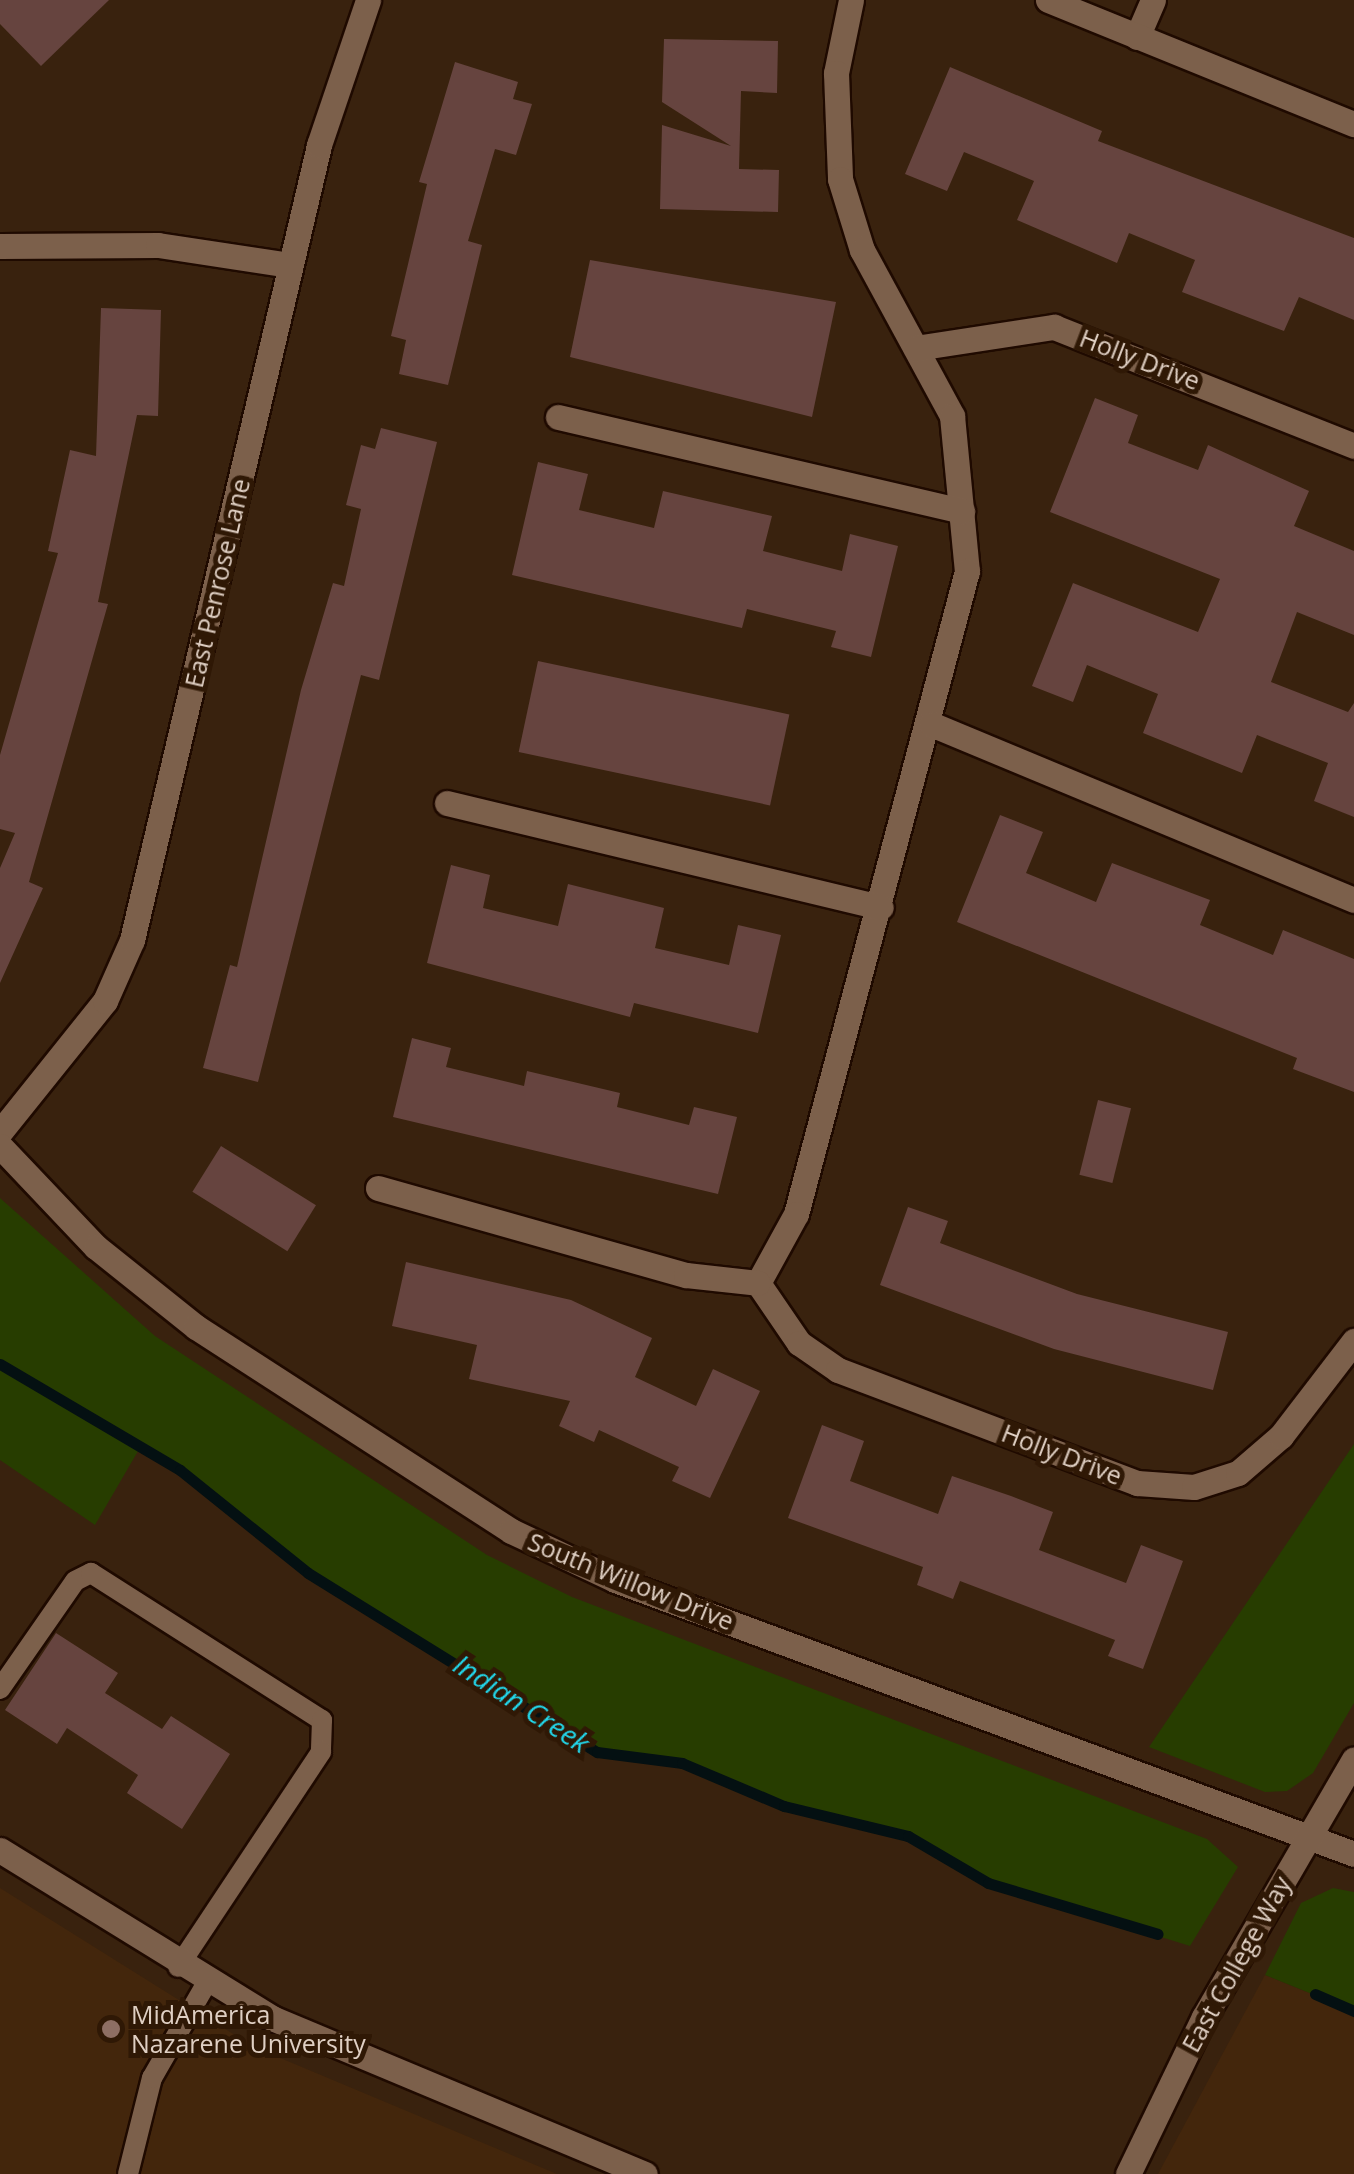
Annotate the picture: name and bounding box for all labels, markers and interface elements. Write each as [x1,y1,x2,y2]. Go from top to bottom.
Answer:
street label: Holly Drive [1076,322,1204,396]
street label: East Penrose Lane [178,476,256,690]
street label: Holly Drive [998,1417,1126,1491]
street label: South Willow Drive [524,1526,738,1636]
water label: Indian Creek [448,1647,596,1759]
street label: East College Way [1175,1871,1297,2057]
place label: MidAmerica Nazarene University [131,2000,366,2059]
marker: MidAmerica Nazarene University [100,2018,122,2040]

